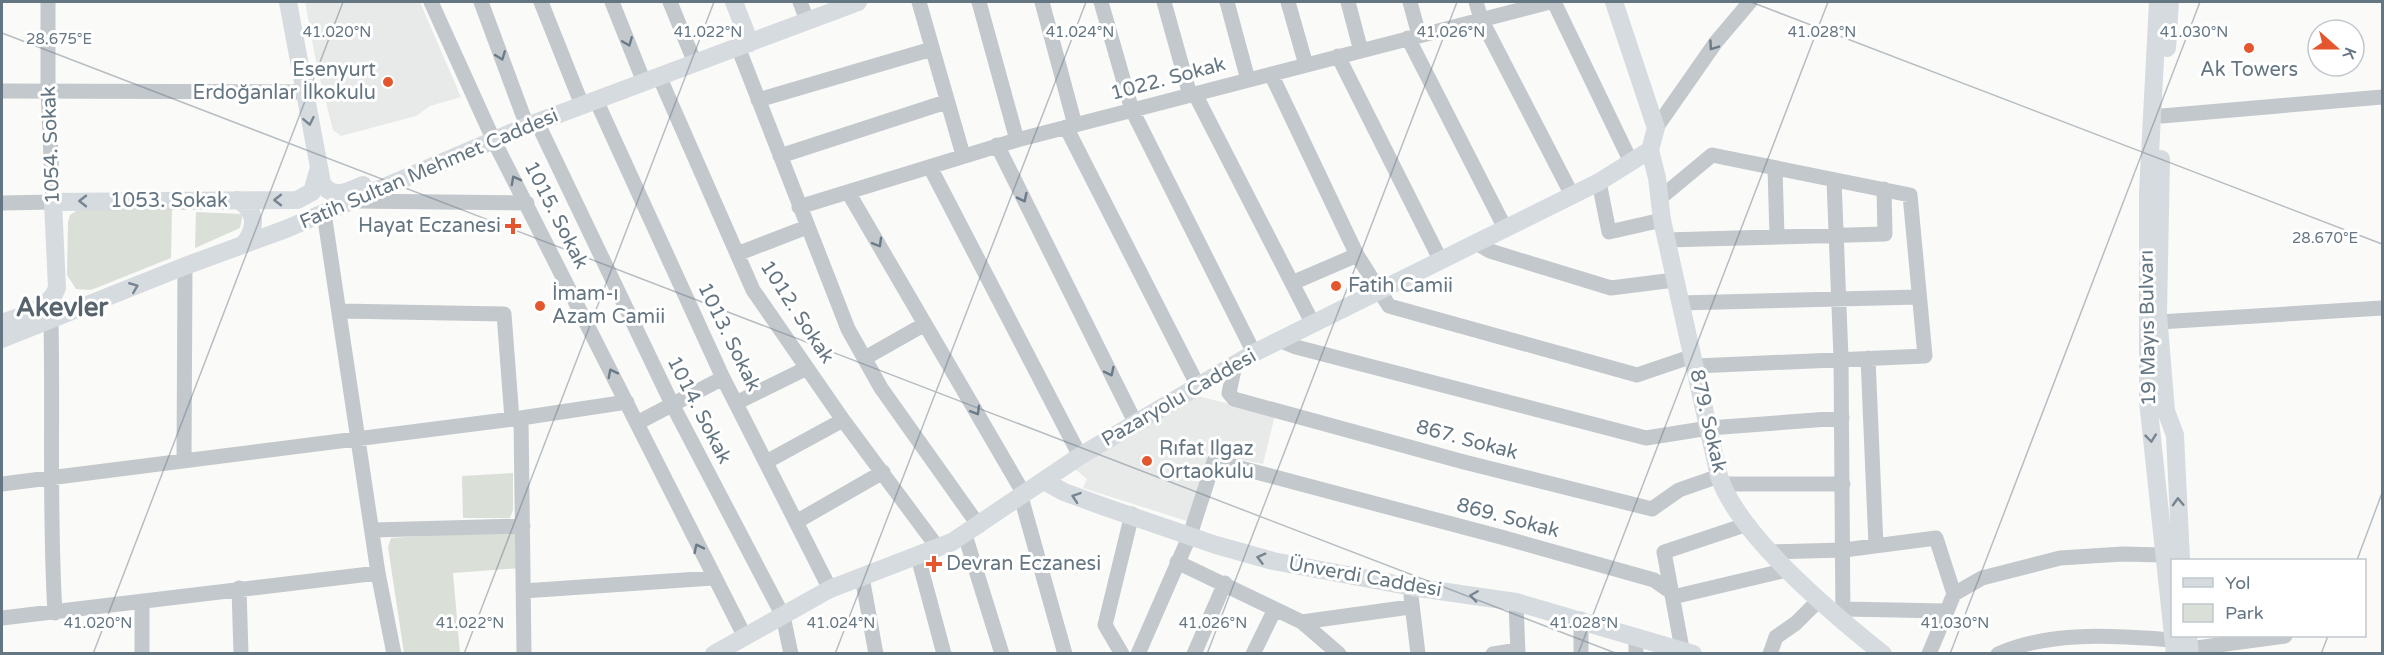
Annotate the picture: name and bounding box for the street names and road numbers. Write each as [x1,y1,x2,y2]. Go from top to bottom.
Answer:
street label: 1022. Sokak [1108,52,1228,106]
street label: 1054. Sokak [37,86,65,204]
street label: Fatih Sultan Mehmet Caddesi [296,104,562,234]
street label: 1015. Sokak [519,157,593,273]
street label: 1053. Sokak [110,189,228,213]
street label: 19 Mayıs Bulvarı [2135,250,2161,406]
street label: 1012. Sokak [755,256,839,368]
street label: 1013. Sokak [692,279,766,395]
street label: Pazaryolu Caddesi [1097,344,1261,452]
street label: 1014. Sokak [662,352,737,468]
street label: 879. Sokak [1684,367,1732,475]
street label: 867. Sokak [1413,415,1521,465]
street label: 869. Sokak [1454,493,1562,543]
street label: Ünverdi Caddesi [1287,551,1444,602]

